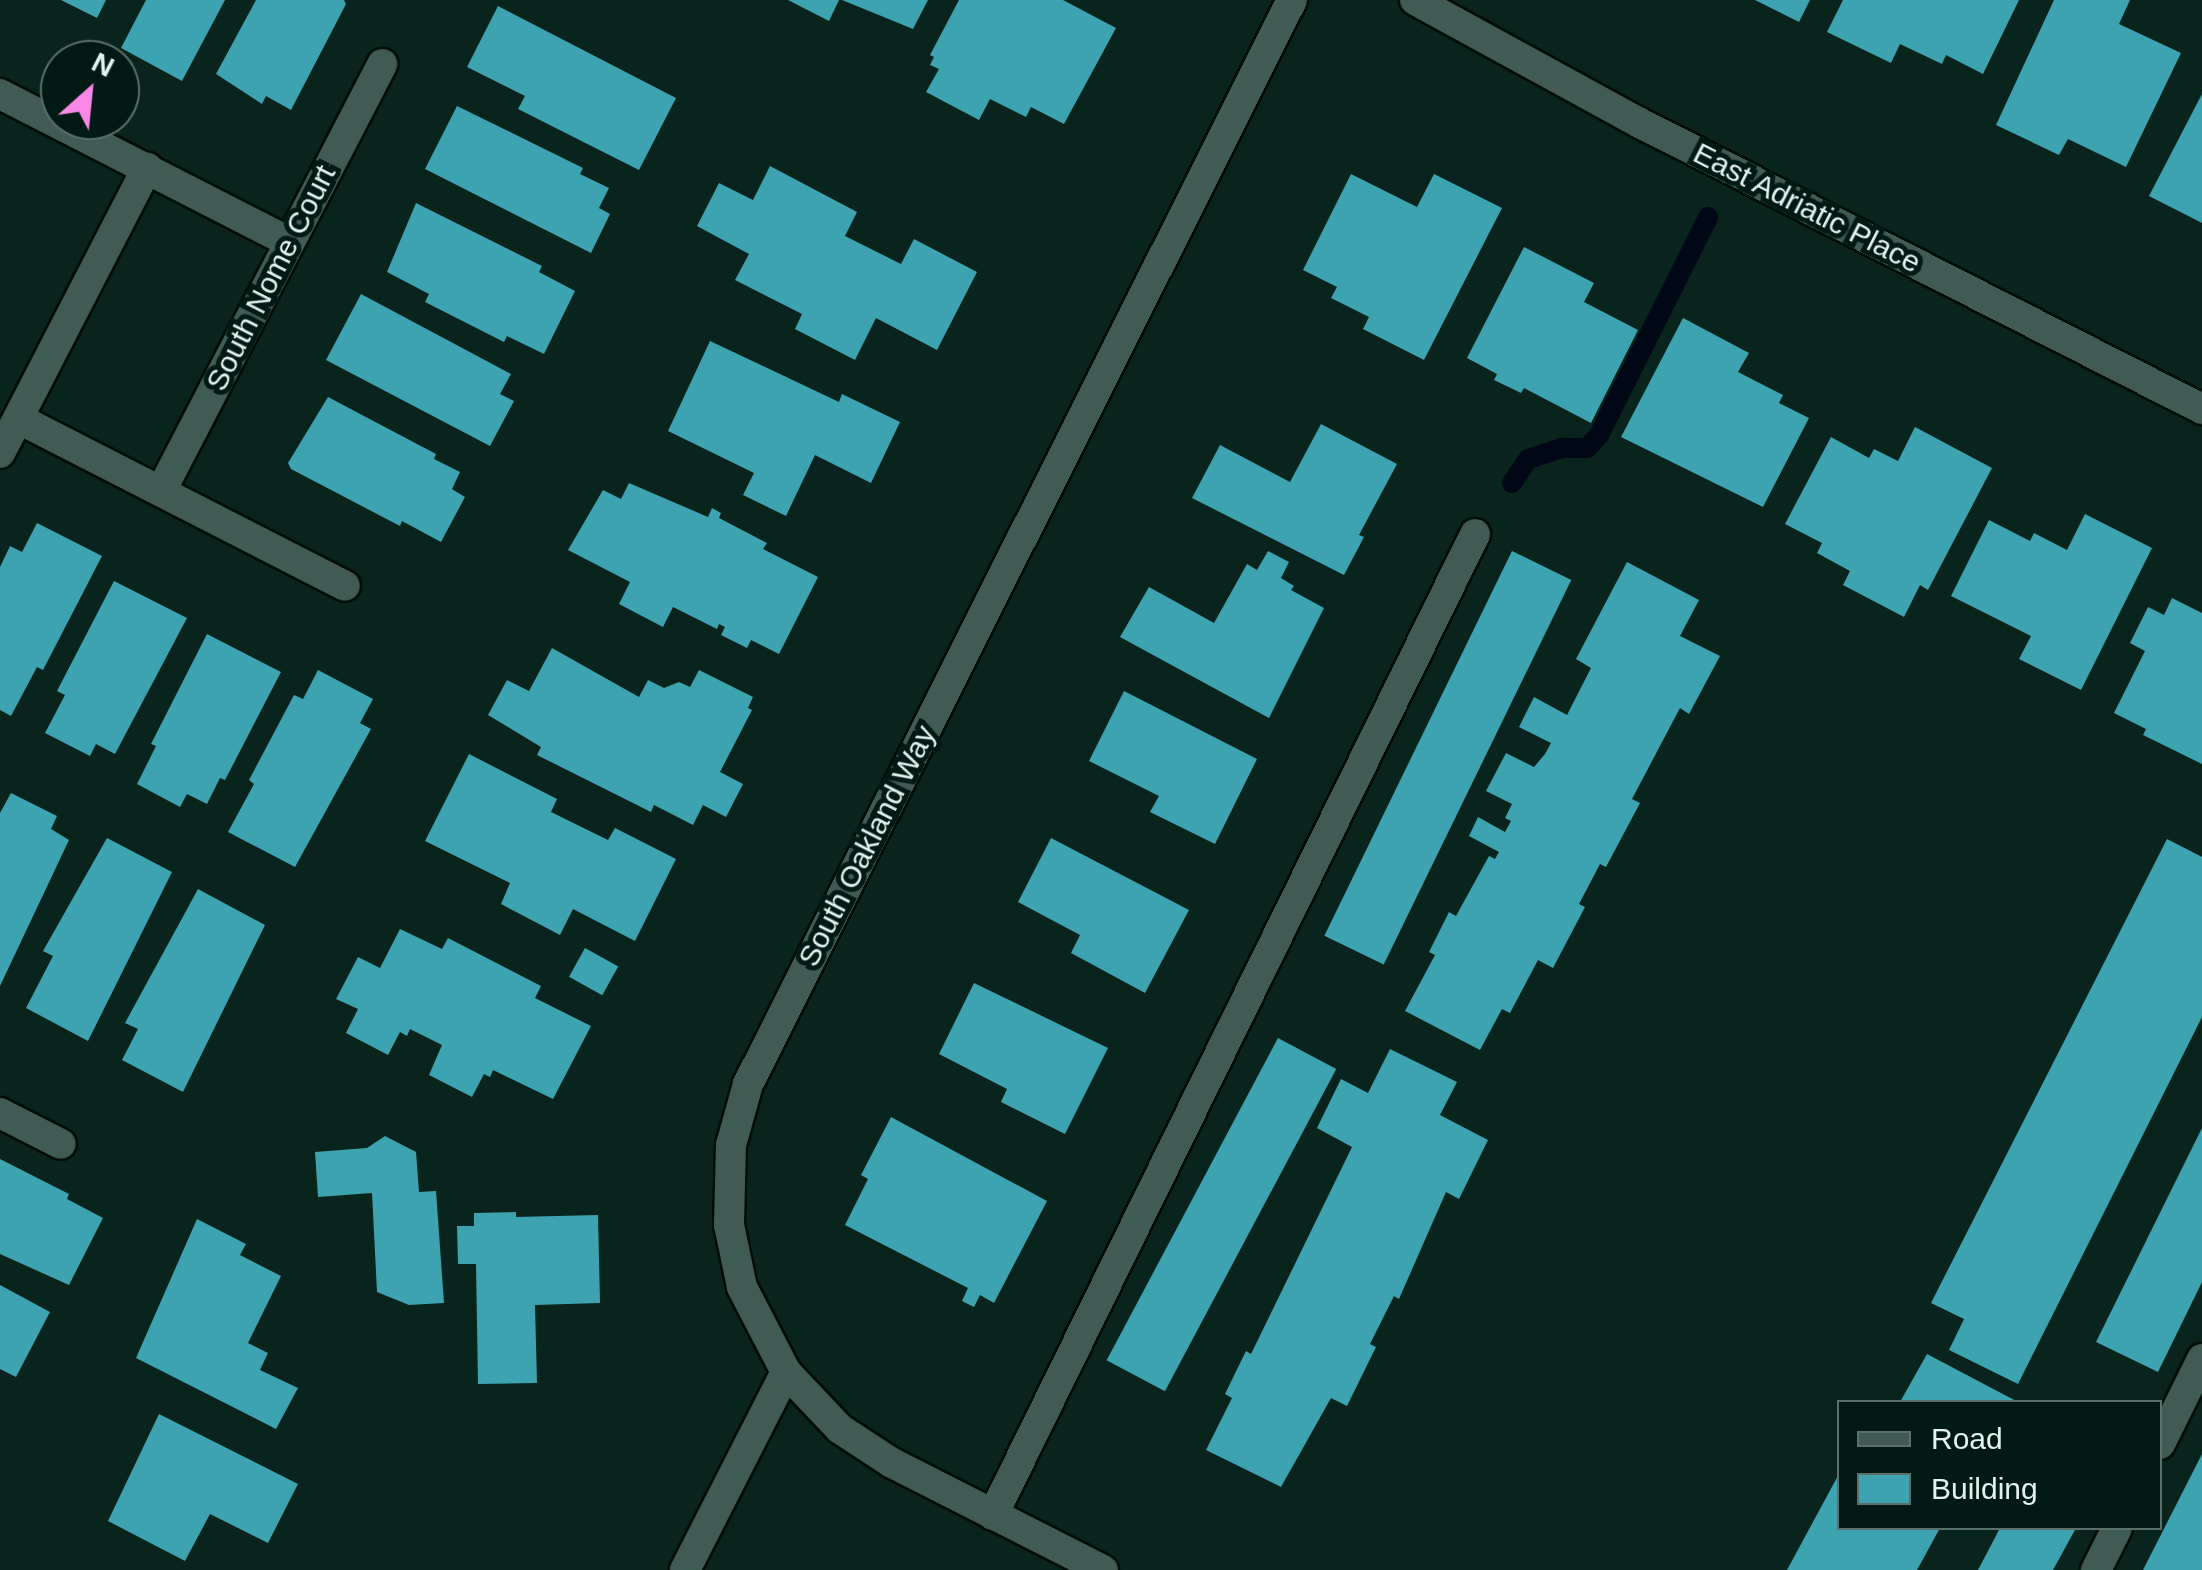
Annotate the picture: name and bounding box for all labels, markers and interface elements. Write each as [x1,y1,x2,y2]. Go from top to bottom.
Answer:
north arrow [40,40,140,140]
text: N [87,46,119,83]
street label: East Adriatic Place [1687,135,1927,281]
street label: South Nome Court [199,159,343,397]
street label: South Oakland Way [791,719,943,973]
legend [1837,1400,2162,1530]
text: Road [1931,1422,2003,1455]
text: Building [1931,1472,2038,1505]

